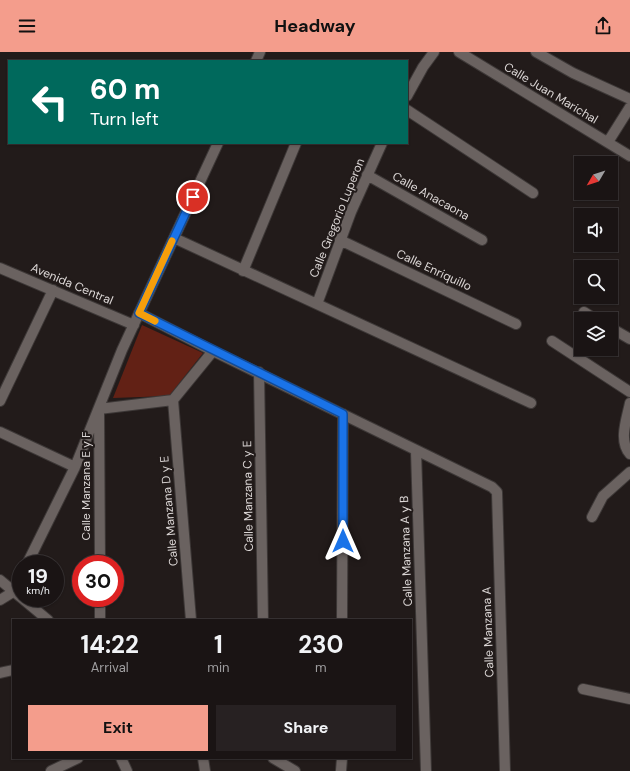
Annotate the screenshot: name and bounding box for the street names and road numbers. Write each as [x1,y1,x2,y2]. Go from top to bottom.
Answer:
street label: Calle Juan Marichal [501,59,601,127]
street label: Calle Gregorio Luperon [306,156,368,280]
street label: Calle Anacaona [390,168,472,224]
street label: Calle Enriquillo [394,246,474,294]
street label: Avenida Central [28,259,116,309]
street label: Calle Manzana E y F [78,431,94,540]
street label: Calle Manzana C y E [239,440,257,552]
street label: Calle Manzana D y E [156,455,182,567]
street label: Calle Manzana A y B [396,495,416,607]
street label: Calle Manzana A [478,586,498,678]

